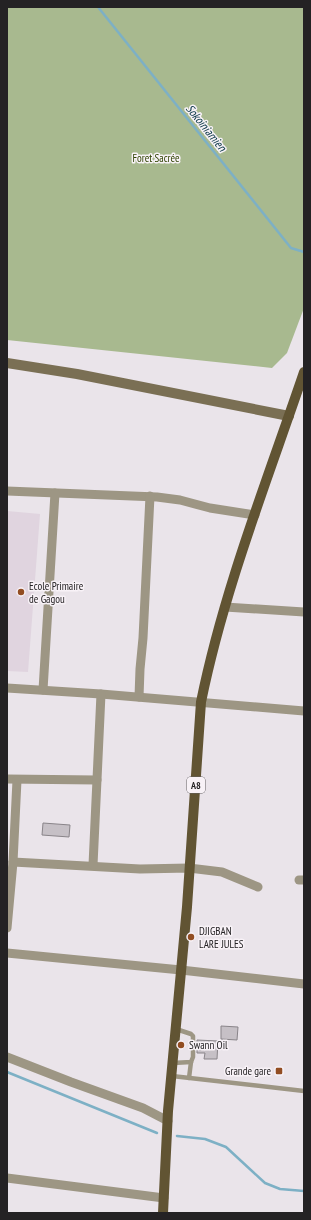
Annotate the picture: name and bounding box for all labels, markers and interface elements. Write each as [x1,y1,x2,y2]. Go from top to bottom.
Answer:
water label: Sokoiniamien [183,101,230,155]
park label: Foret Sacrée [132,151,180,165]
place label: Ecole Primaire de Gagou [29,579,84,606]
marker: Ecole Primaire de Gagou [16,587,26,597]
road number: A8 [187,777,205,793]
place label: DJIGBAN LARE JULES [199,924,244,951]
marker: DJIGBAN LARE JULES [186,932,196,942]
place label: Swann Oil [189,1038,228,1052]
marker: Swann Oil [176,1040,186,1050]
place label: Grande gare [225,1064,271,1078]
marker: Grande gare [274,1066,284,1076]

